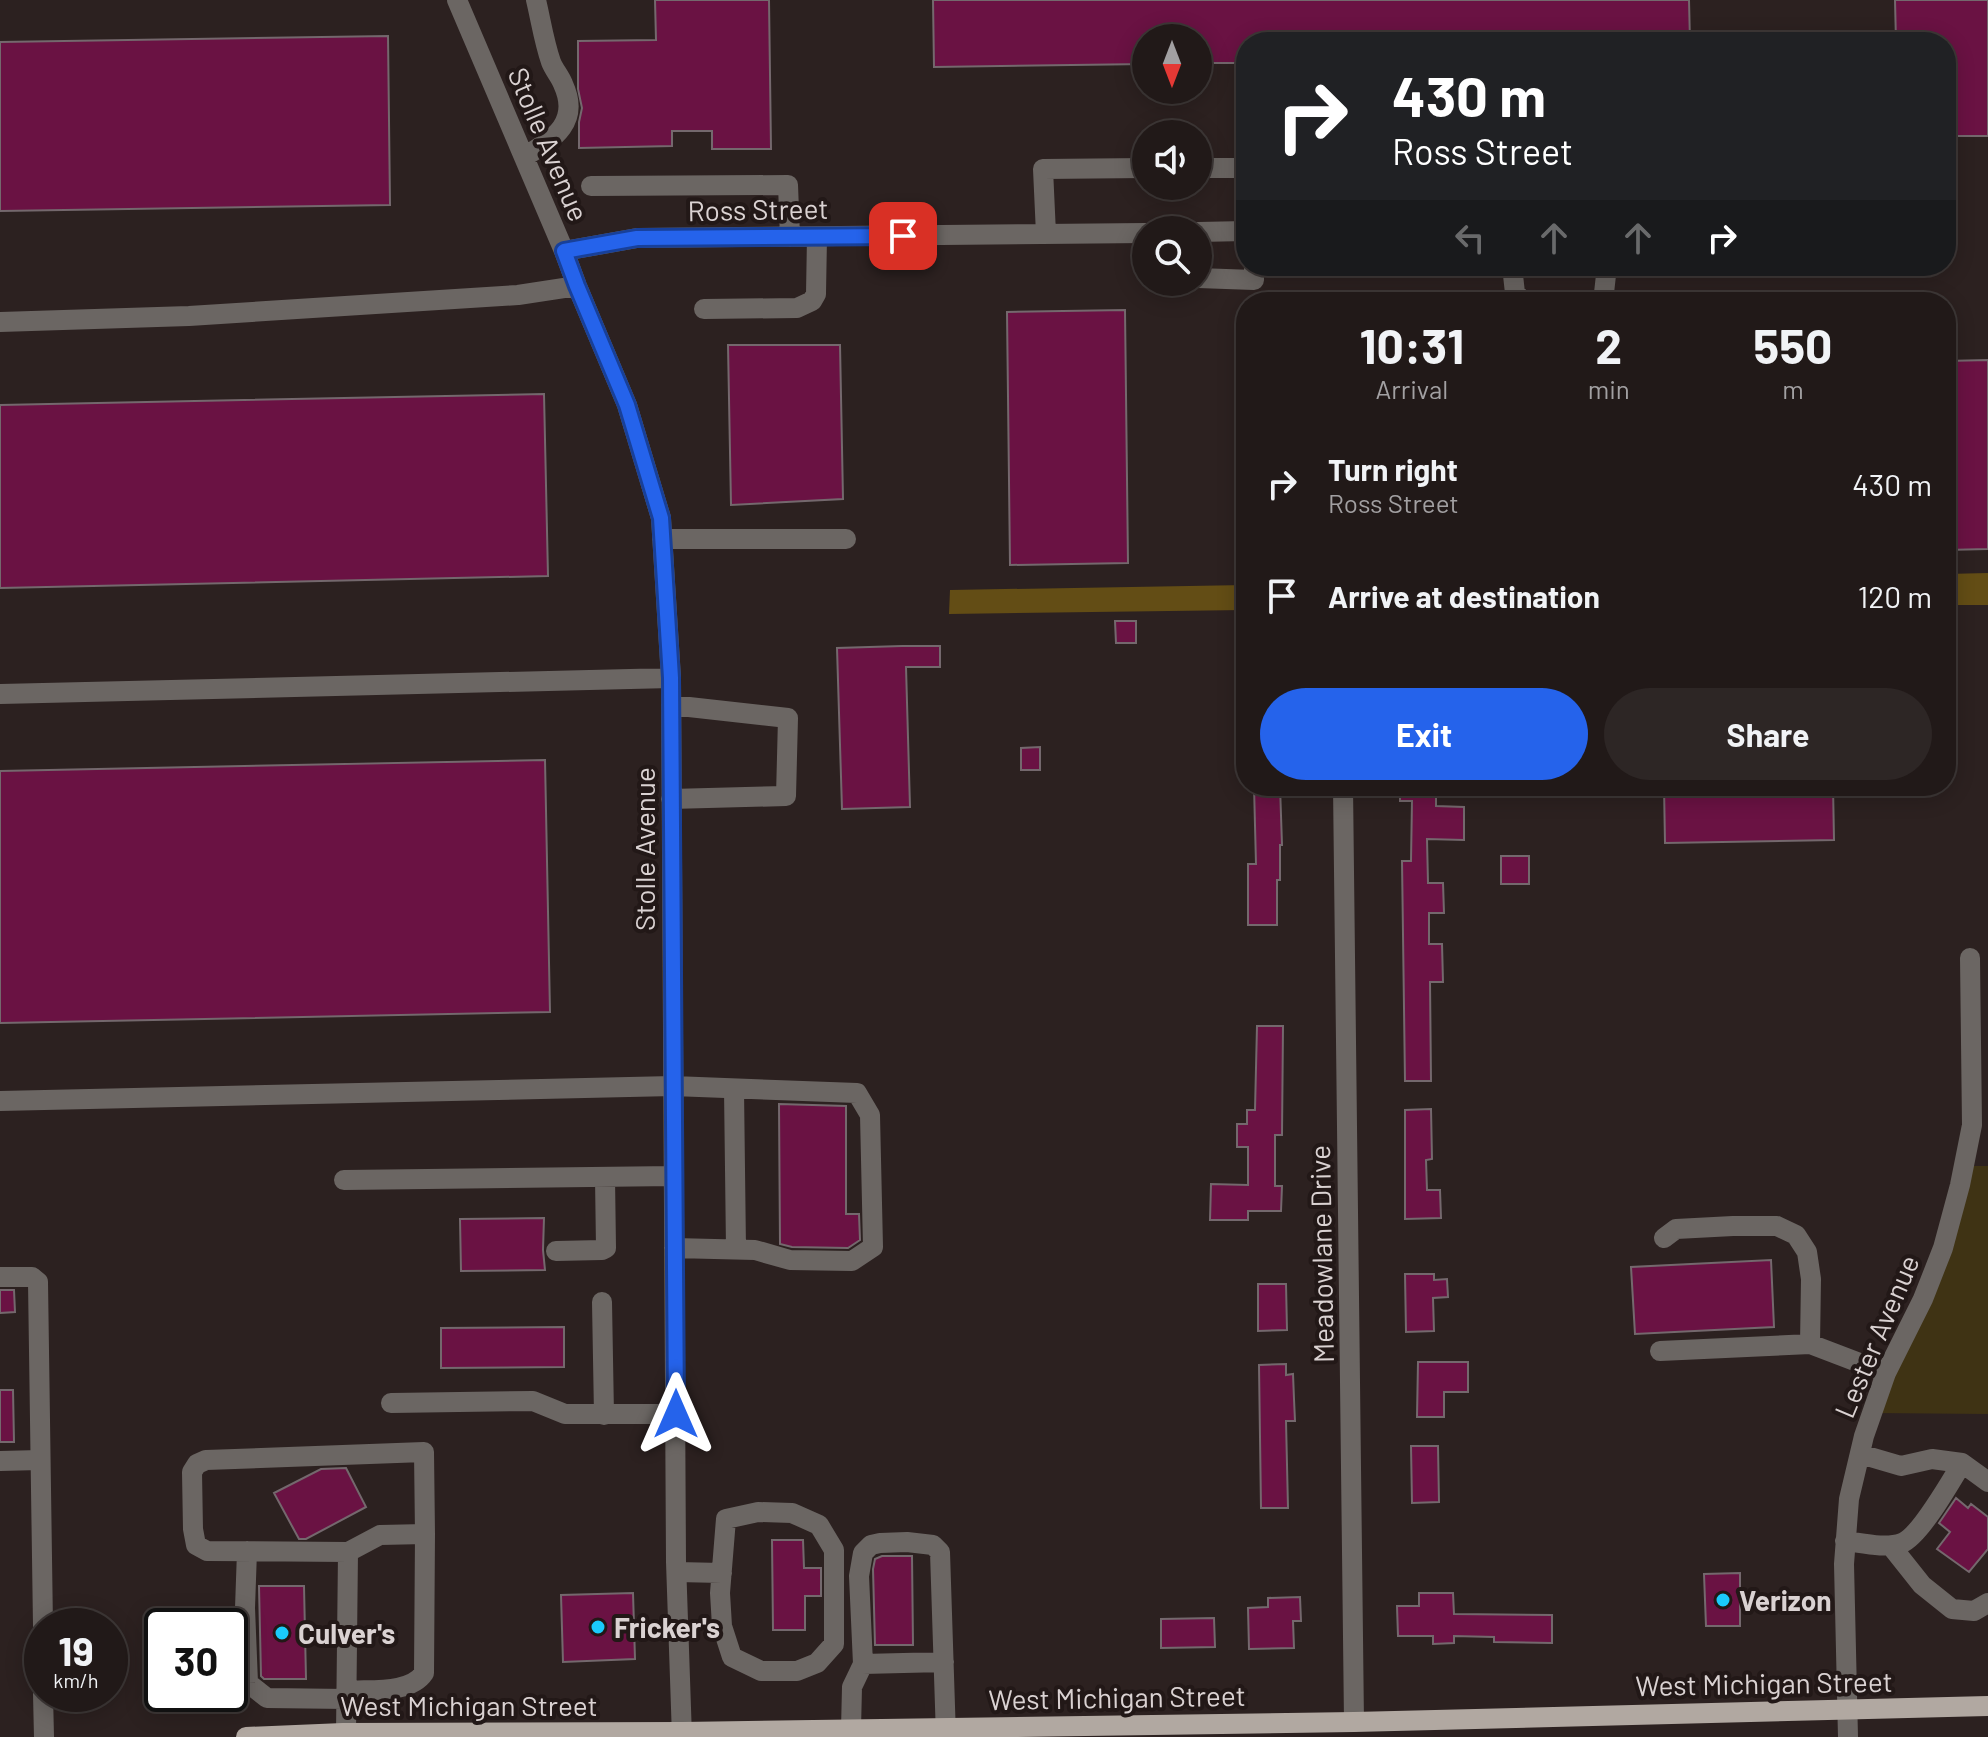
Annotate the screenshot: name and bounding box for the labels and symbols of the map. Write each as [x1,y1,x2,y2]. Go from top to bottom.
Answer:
north arrow [1132,24,1212,104]
street label: Stolle Avenue [501,62,597,226]
street label: Ross Street [687,191,829,227]
pin [869,202,937,270]
street label: Stolle Avenue [627,767,661,931]
street label: Meadowlane Drive [1302,1145,1340,1363]
street label: Lester Avenue [1826,1250,1926,1422]
position arrow [634,1372,718,1456]
place label: Verizon [1739,1583,1832,1617]
marker: Verizon [1714,1591,1732,1609]
speed limit sign: 30 [144,1608,248,1712]
place label: Fricker's [614,1610,720,1644]
place label: Culver's [298,1616,395,1650]
marker: Fricker's [589,1618,607,1636]
marker: Culver's [273,1624,291,1642]
street label: West Michigan Street [1635,1664,1893,1702]
street label: West Michigan Street [988,1678,1246,1716]
street label: West Michigan Street [340,1688,598,1722]

